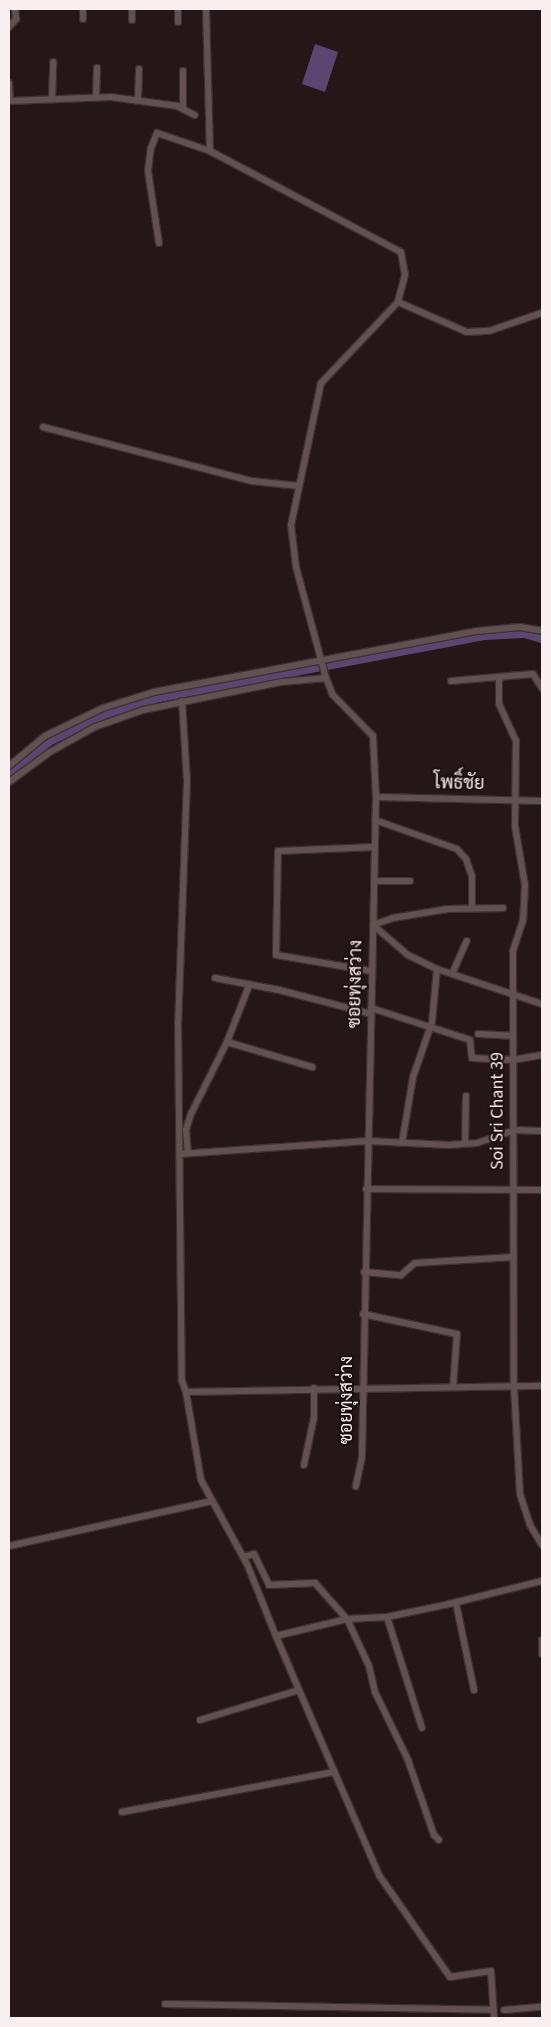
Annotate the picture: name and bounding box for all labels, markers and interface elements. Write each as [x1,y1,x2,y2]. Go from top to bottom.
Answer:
street label: โพธิ์ชัย [433,773,485,795]
street label: ซอยทุ่งสว่าง [344,940,368,1028]
street label: Soi Sri Chant 39 [487,1052,509,1170]
street label: ซอยทุ่งสว่าง [336,1356,358,1444]

